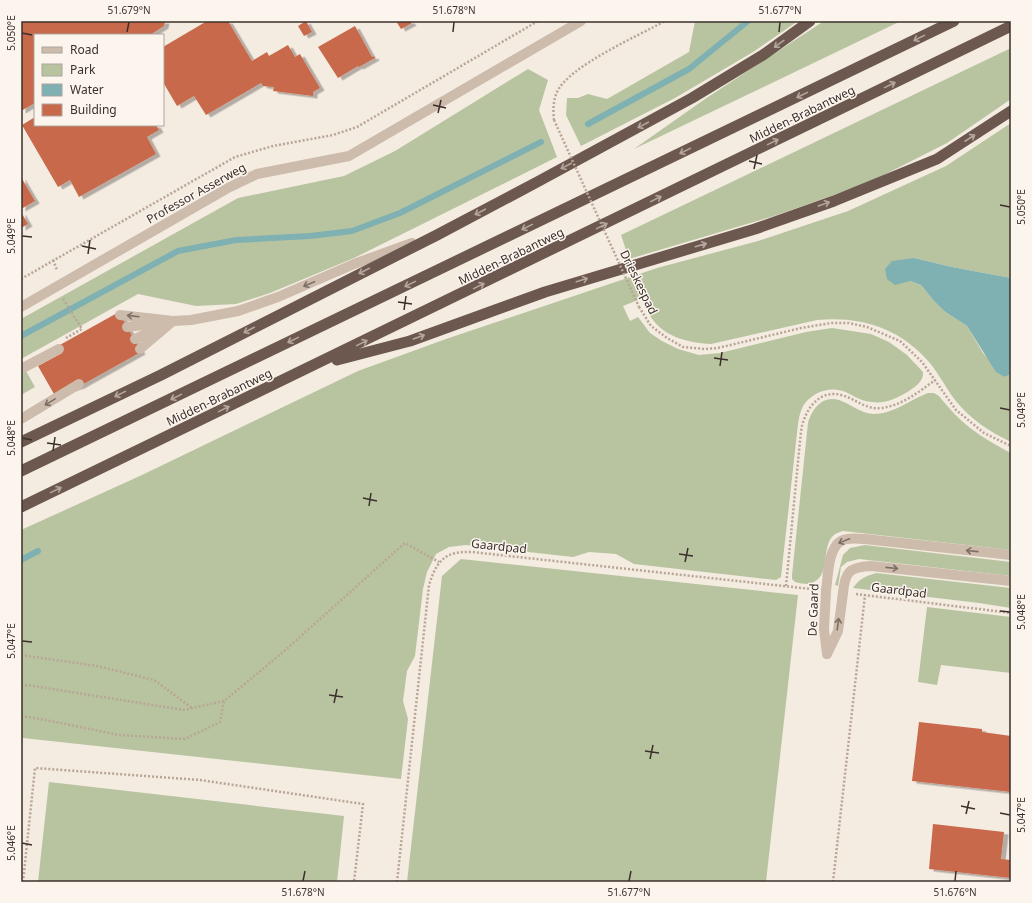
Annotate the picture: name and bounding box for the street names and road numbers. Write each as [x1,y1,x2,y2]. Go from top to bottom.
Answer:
street label: Midden-Brabantweg [746,81,858,147]
street label: Professor Asserweg [143,159,249,227]
street label: Midden-Brabantweg [455,223,567,289]
street label: Drieskespad [616,247,662,317]
street label: Midden-Brabantweg [163,364,275,430]
street label: Gaardpad [470,535,528,557]
street label: Gaardpad [870,578,928,602]
street label: De Gaard [804,583,822,637]

